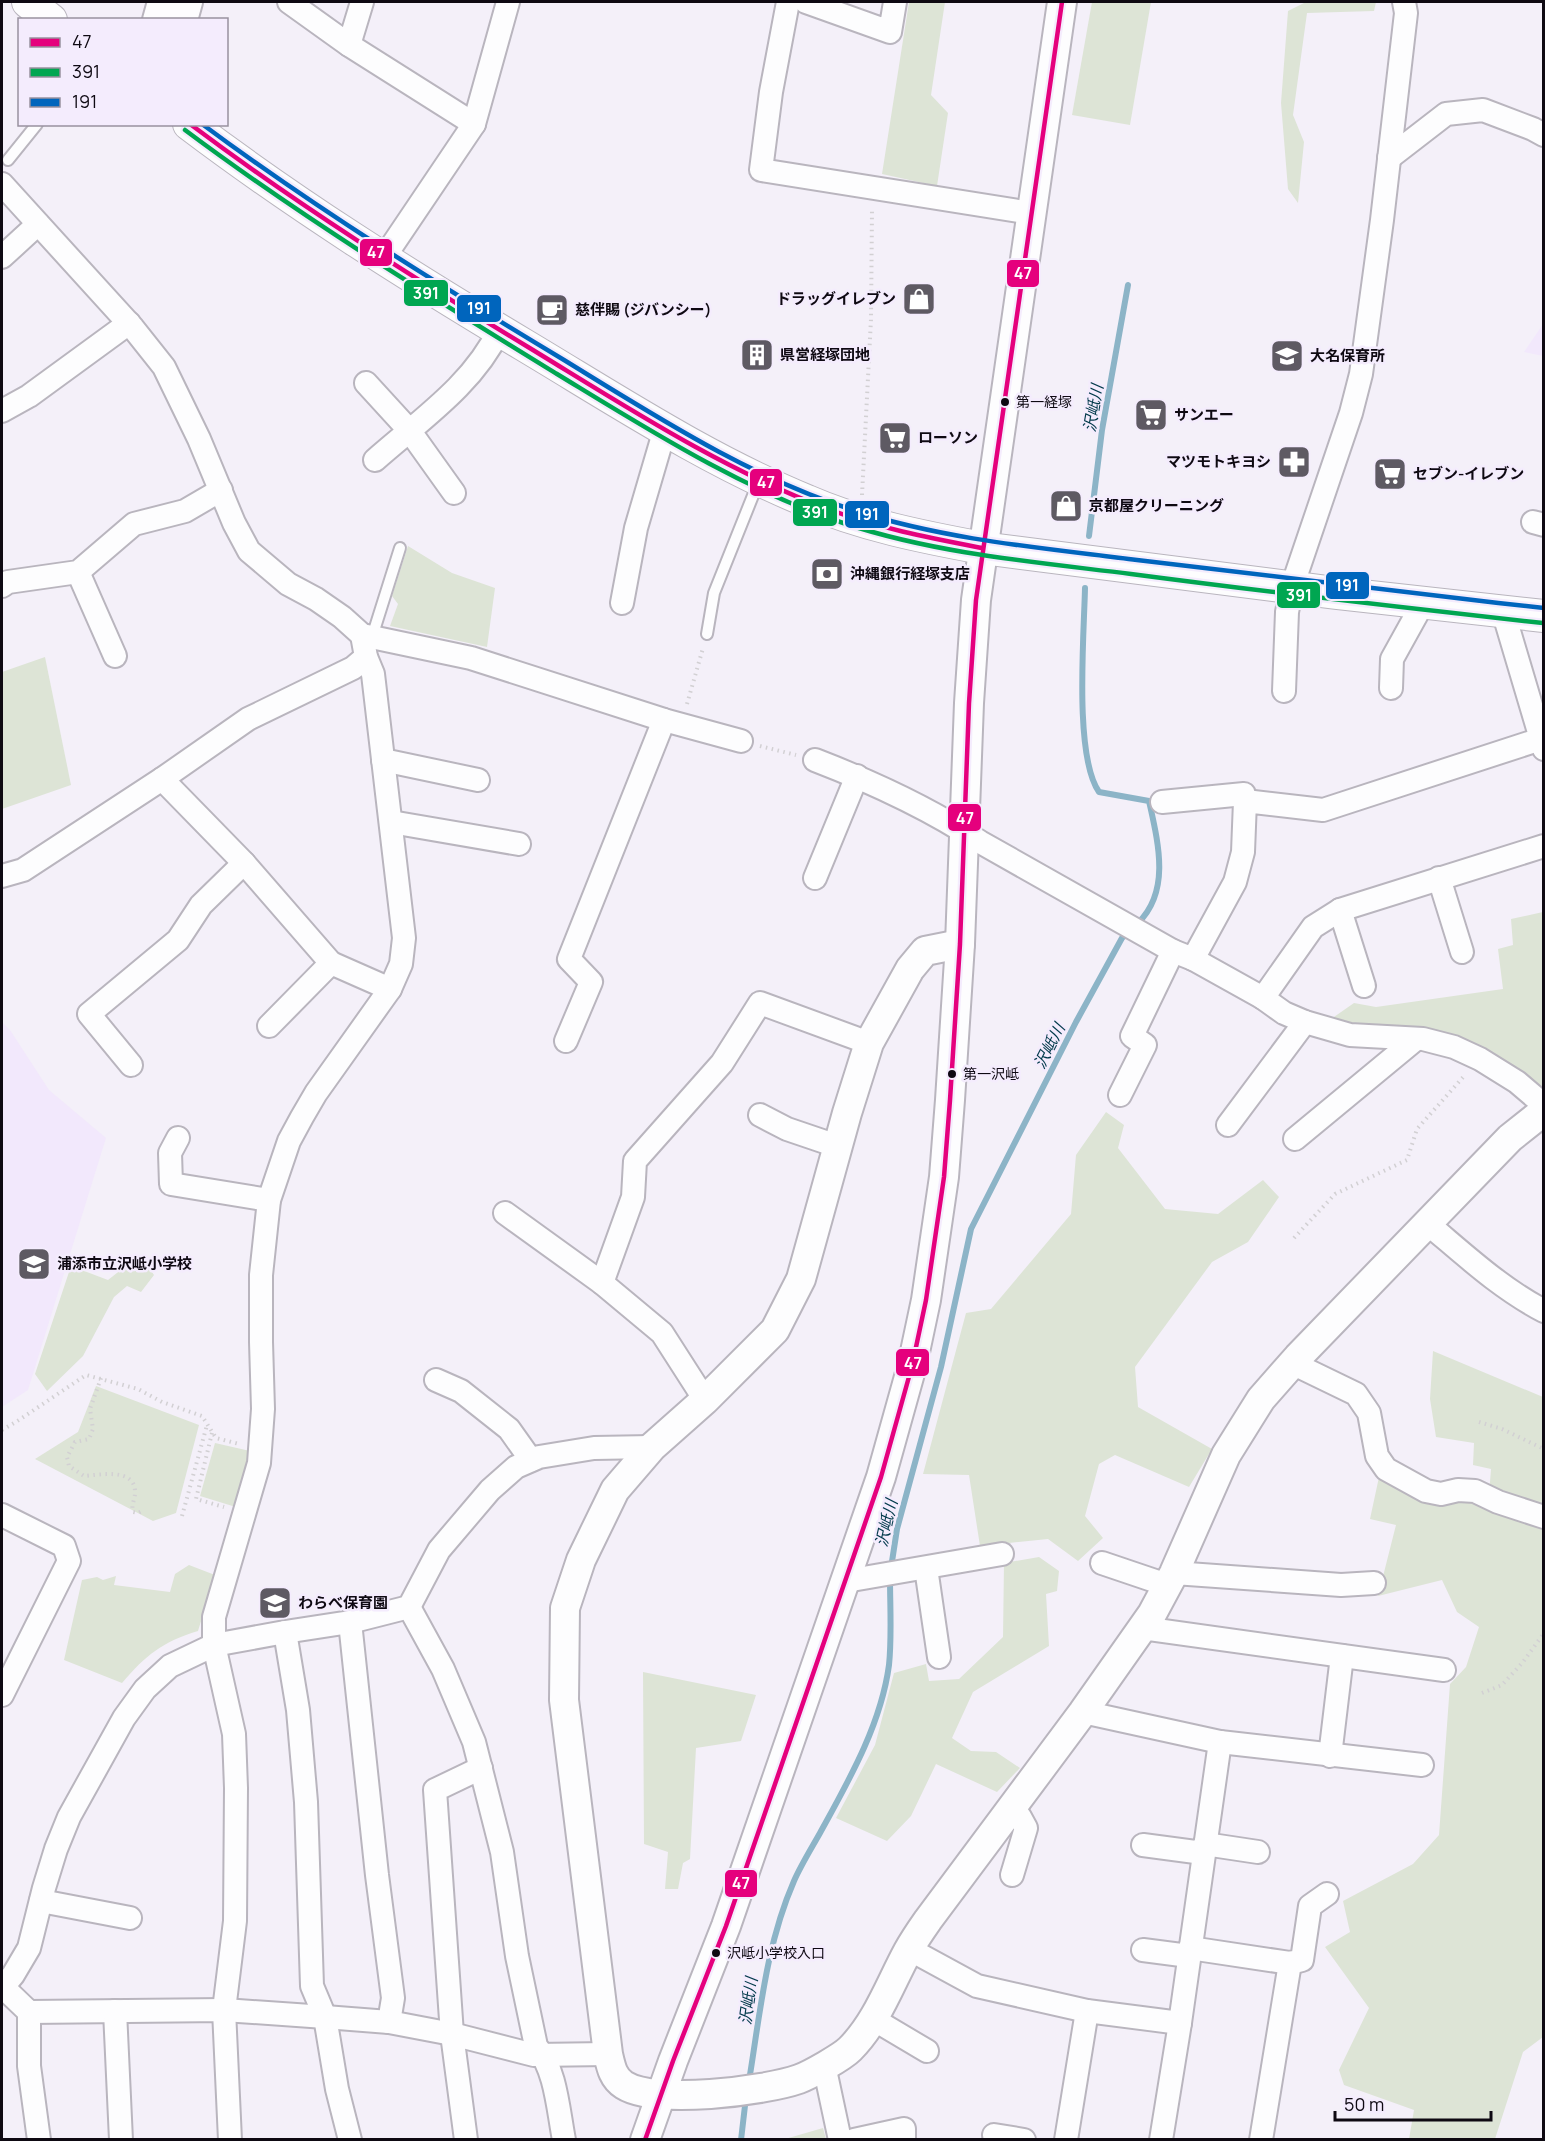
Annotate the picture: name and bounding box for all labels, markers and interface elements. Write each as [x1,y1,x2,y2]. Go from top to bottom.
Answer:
legend [18,18,228,126]
text: 47 [72,29,92,53]
text: 391 [72,59,100,83]
text: 191 [72,89,97,113]
line badge: 47 [359,238,393,267]
text: 47 [367,241,385,263]
line badge: 47 [1006,259,1040,288]
text: 47 [1014,262,1032,284]
line badge: 391 [403,279,449,307]
shop icon: ドラッグイレブン [901,281,937,317]
text: 391 [413,282,439,304]
place label: ドラッグイレブン [776,288,896,309]
cafe icon: 慈伴賜 (ジバンシー) [534,292,570,328]
line badge: 191 [456,294,502,323]
text: 191 [467,297,491,319]
place label: 慈伴賜 (ジバンシー) [575,299,711,320]
building icon: 県営経塚団地 [739,337,775,373]
school or university icon: 大名保育所 [1269,338,1305,374]
place label: 県営経塚団地 [780,344,870,365]
place label: 大名保育所 [1310,345,1385,366]
water label: 沢岻川 [1078,380,1108,434]
place label: 第一経塚 [1016,392,1072,411]
marker: 第一経塚 [999,396,1011,408]
supermarket icon: サンエー [1133,397,1169,433]
place label: サンエー [1174,404,1234,425]
supermarket icon: ローソン [877,420,913,456]
place label: ローソン [918,427,978,448]
pharmacy icon: マツモトキヨシ [1276,444,1312,480]
place label: マツモトキヨシ [1166,451,1271,472]
supermarket icon: セブン-イレブン [1372,456,1408,492]
place label: セブン-イレブン [1413,463,1524,484]
line badge: 47 [749,468,783,497]
text: 47 [757,471,775,493]
shop icon: 京都屋クリーニング [1048,488,1084,524]
place label: 京都屋クリーニング [1089,495,1224,516]
line badge: 391 [792,498,838,527]
line badge: 191 [844,500,890,529]
text: 391 [802,501,828,523]
text: 191 [855,503,879,525]
bank icon: 沖縄銀行経塚支店 [809,556,845,592]
place label: 沖縄銀行経塚支店 [850,563,970,584]
line badge: 191 [1325,571,1370,600]
text: 191 [1335,574,1359,596]
line badge: 391 [1276,581,1321,609]
text: 391 [1286,584,1312,606]
line badge: 47 [947,803,982,832]
text: 47 [956,807,974,829]
water label: 沢岻川 [1028,1018,1071,1072]
place label: 第一沢岻 [963,1064,1019,1083]
marker: 第一沢岻 [946,1068,958,1080]
school or university icon: 浦添市立沢岻小学校 [16,1246,52,1282]
place label: 浦添市立沢岻小学校 [57,1253,192,1274]
line badge: 47 [895,1348,930,1377]
text: 47 [904,1352,922,1374]
water label: 沢岻川 [870,1495,903,1549]
school or university icon: わらべ保育園 [257,1585,293,1621]
place label: わらべ保育園 [298,1592,388,1613]
line badge: 47 [724,1869,758,1898]
text: 47 [732,1872,750,1894]
place label: 沢岻小学校入口 [727,1943,825,1962]
marker: 沢岻小学校入口 [710,1947,722,1959]
water label: 沢岻川 [734,1974,763,2026]
scale bar [1335,2084,1491,2122]
text: 50 m [1344,2092,1384,2116]

